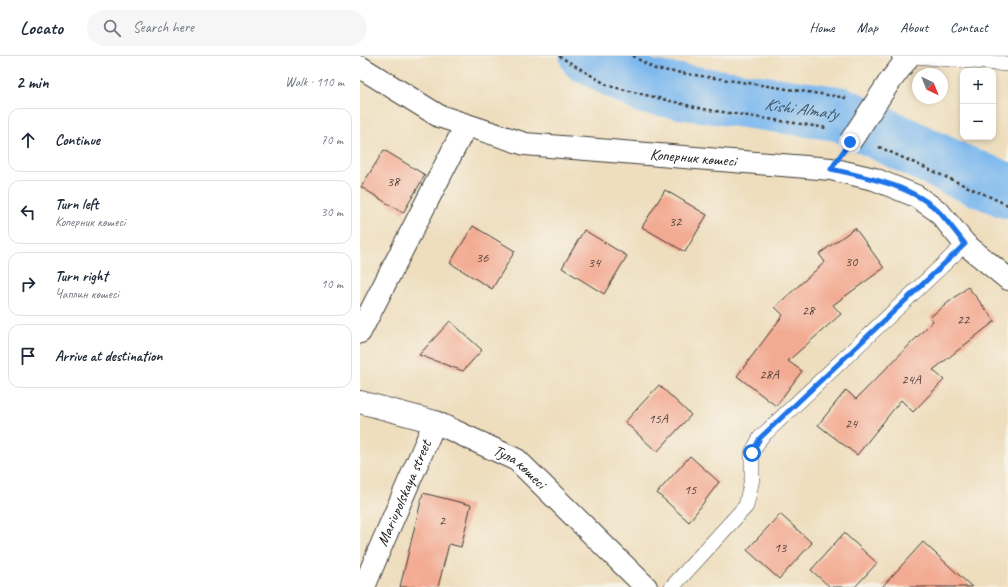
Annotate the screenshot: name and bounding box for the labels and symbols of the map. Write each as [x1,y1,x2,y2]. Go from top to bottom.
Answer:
north arrow [912,68,948,104]
water label: Kіshі Almaty [763,93,842,124]
route end [841,133,859,151]
street label: Коперник көшесі [649,144,739,171]
house number: 38 [387,173,401,190]
house number: 32 [669,213,683,230]
house number: 36 [476,249,489,266]
house number: 30 [845,253,859,270]
house number: 34 [588,254,602,271]
house number: 28 [802,302,816,319]
house number: 22 [957,311,971,328]
house number: 28А [759,366,780,383]
house number: 24А [901,371,922,388]
house number: 15А [648,410,669,427]
house number: 24 [845,415,859,432]
street label: Mariupolskaya street [372,436,437,549]
street label: Тула көшесі [490,440,552,495]
route start [743,444,761,462]
house number: 15 [684,481,697,498]
house number: 2 [439,512,447,529]
house number: 13 [774,539,788,556]

